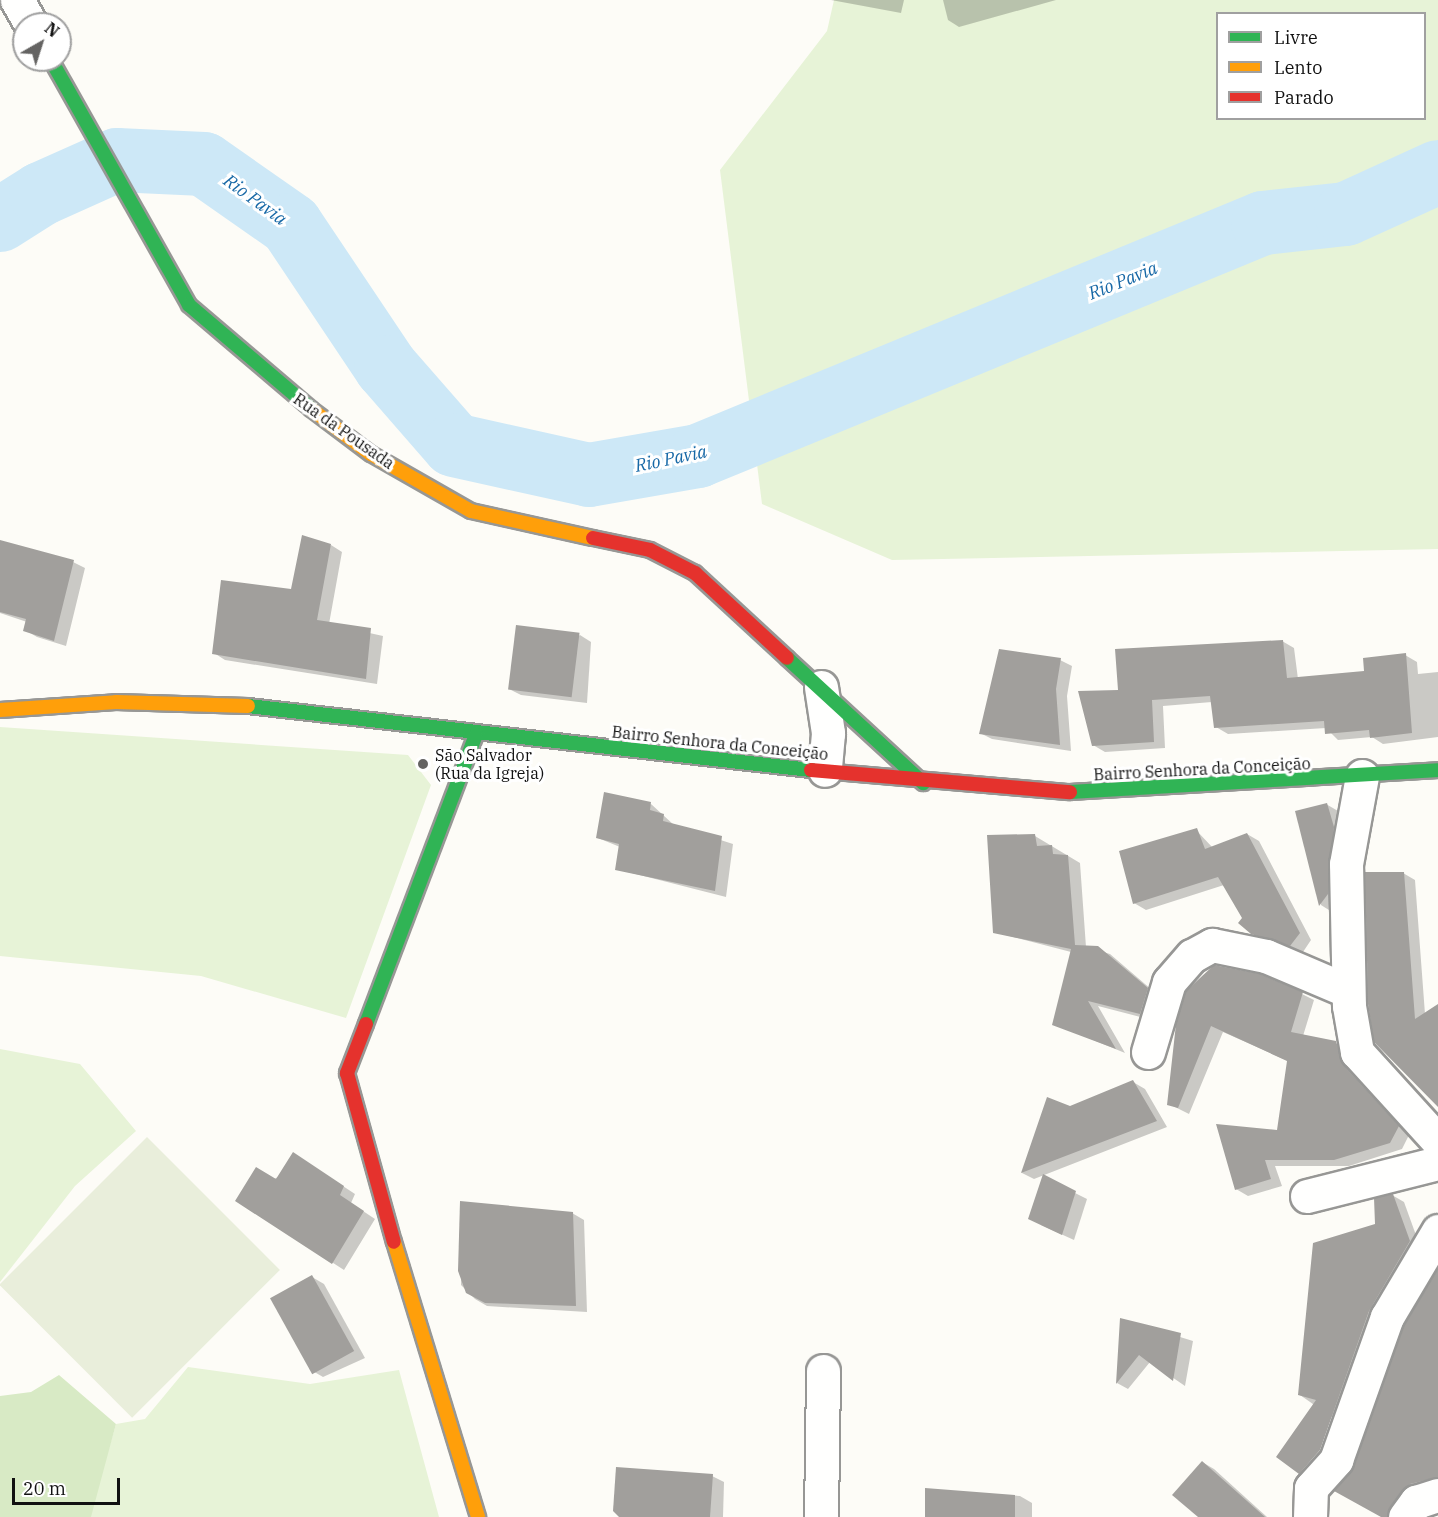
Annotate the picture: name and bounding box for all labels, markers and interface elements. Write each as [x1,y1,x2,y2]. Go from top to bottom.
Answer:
north arrow [12,12,72,72]
legend [1216,12,1426,120]
text: N [41,18,63,41]
text: Livre [1274,26,1318,49]
text: Lento [1274,56,1322,79]
text: Parado [1274,86,1334,109]
water label: Rio Pavia [219,170,291,230]
water label: Rio Pavia [1085,257,1161,305]
street label: Rua da Pousada [290,389,398,473]
water label: Rio Pavia [633,441,709,477]
street label: Bairro Senhora da Conceição [611,722,829,764]
place label: São Salvador (Rua da Igreja) [435,745,544,783]
street label: Bairro Senhora da Conceição [1093,754,1311,784]
marker: São Salvador (Rua da Igreja) [416,757,430,771]
scale bar [15,1466,123,1504]
text: 20 m [23,1477,66,1500]

